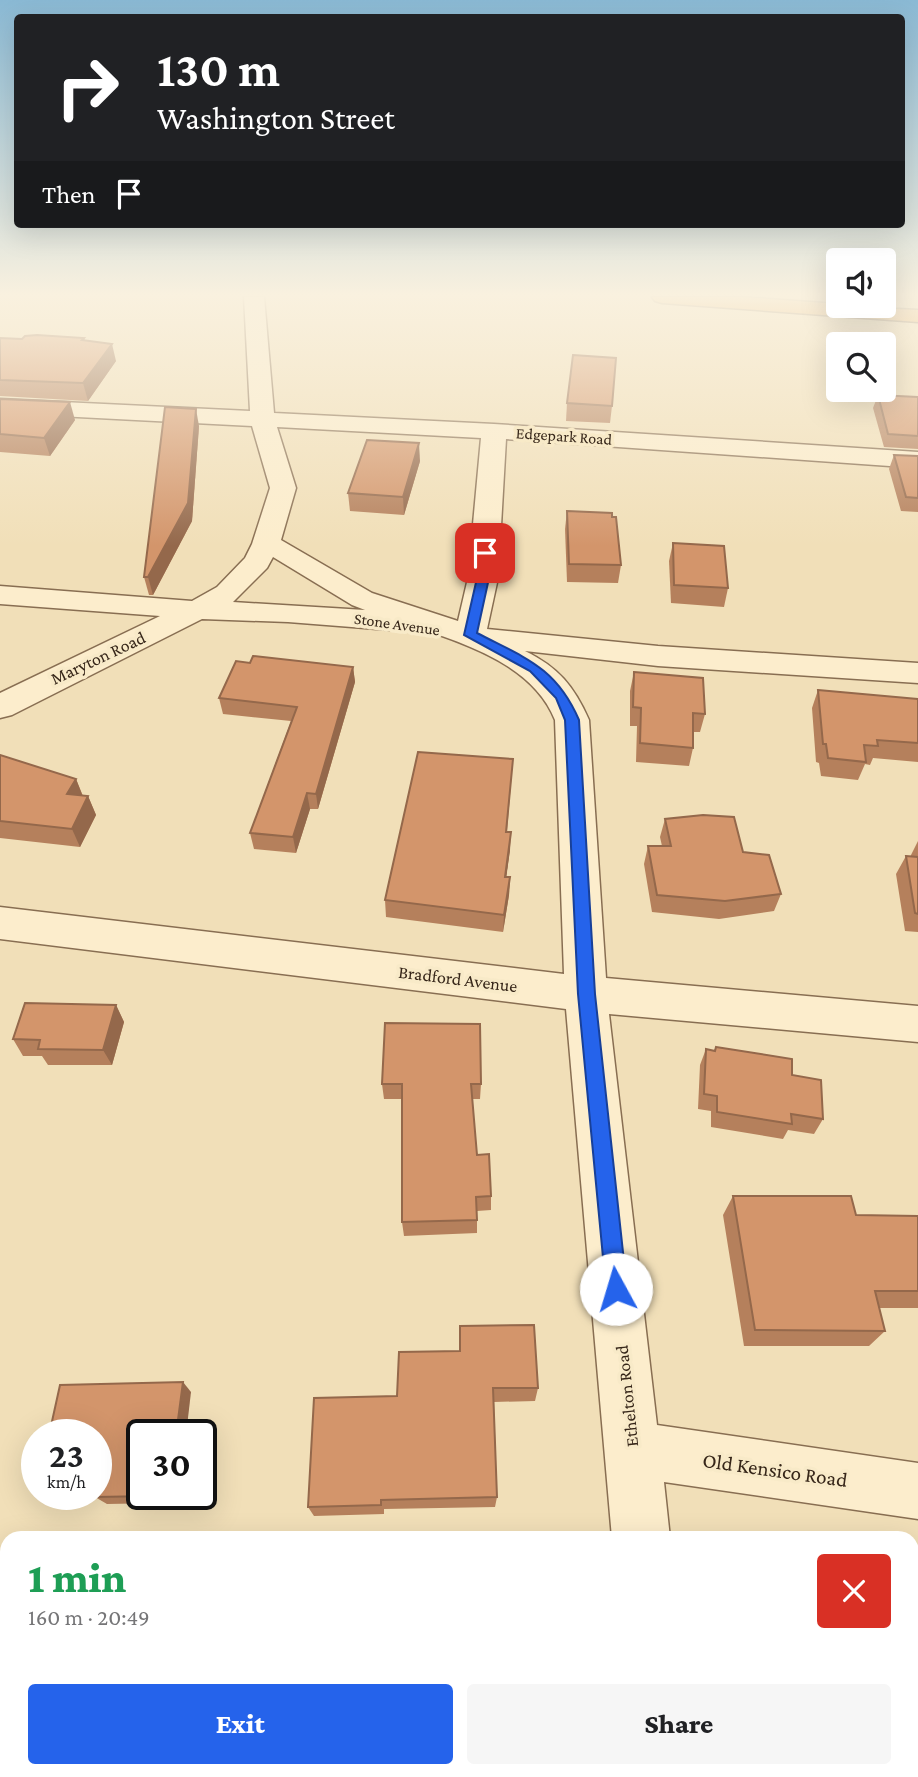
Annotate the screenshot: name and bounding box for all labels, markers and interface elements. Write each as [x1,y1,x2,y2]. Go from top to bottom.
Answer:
icon: right [42,42,133,133]
text: 130 m [157,42,280,97]
text: Washington Street [157,100,395,136]
icon: arrive [110,175,148,213]
text: Then [42,180,96,209]
map controls [826,248,896,402]
button: sound [826,248,896,318]
button: search [826,332,896,402]
street label: Edgepark Road [515,424,613,449]
pin [455,523,515,583]
icon: arrive [466,534,504,572]
street label: Stone Avenue [353,610,441,638]
street label: Maryton Road [47,627,149,689]
street label: Bradford Avenue [397,962,519,996]
position arrow [579,1252,653,1326]
street label: Ethelton Road [612,1344,642,1448]
speed limit sign: 30 [126,1419,217,1510]
text: 23 [49,1436,84,1475]
street label: Old Kensico Road [701,1448,849,1492]
text: km/h [47,1472,86,1492]
text: 1 min [28,1554,126,1601]
button: close [817,1554,891,1628]
text: 160 m · 20:49 [28,1604,150,1630]
button: Exit [28,1684,453,1764]
button: Share [467,1684,891,1764]

